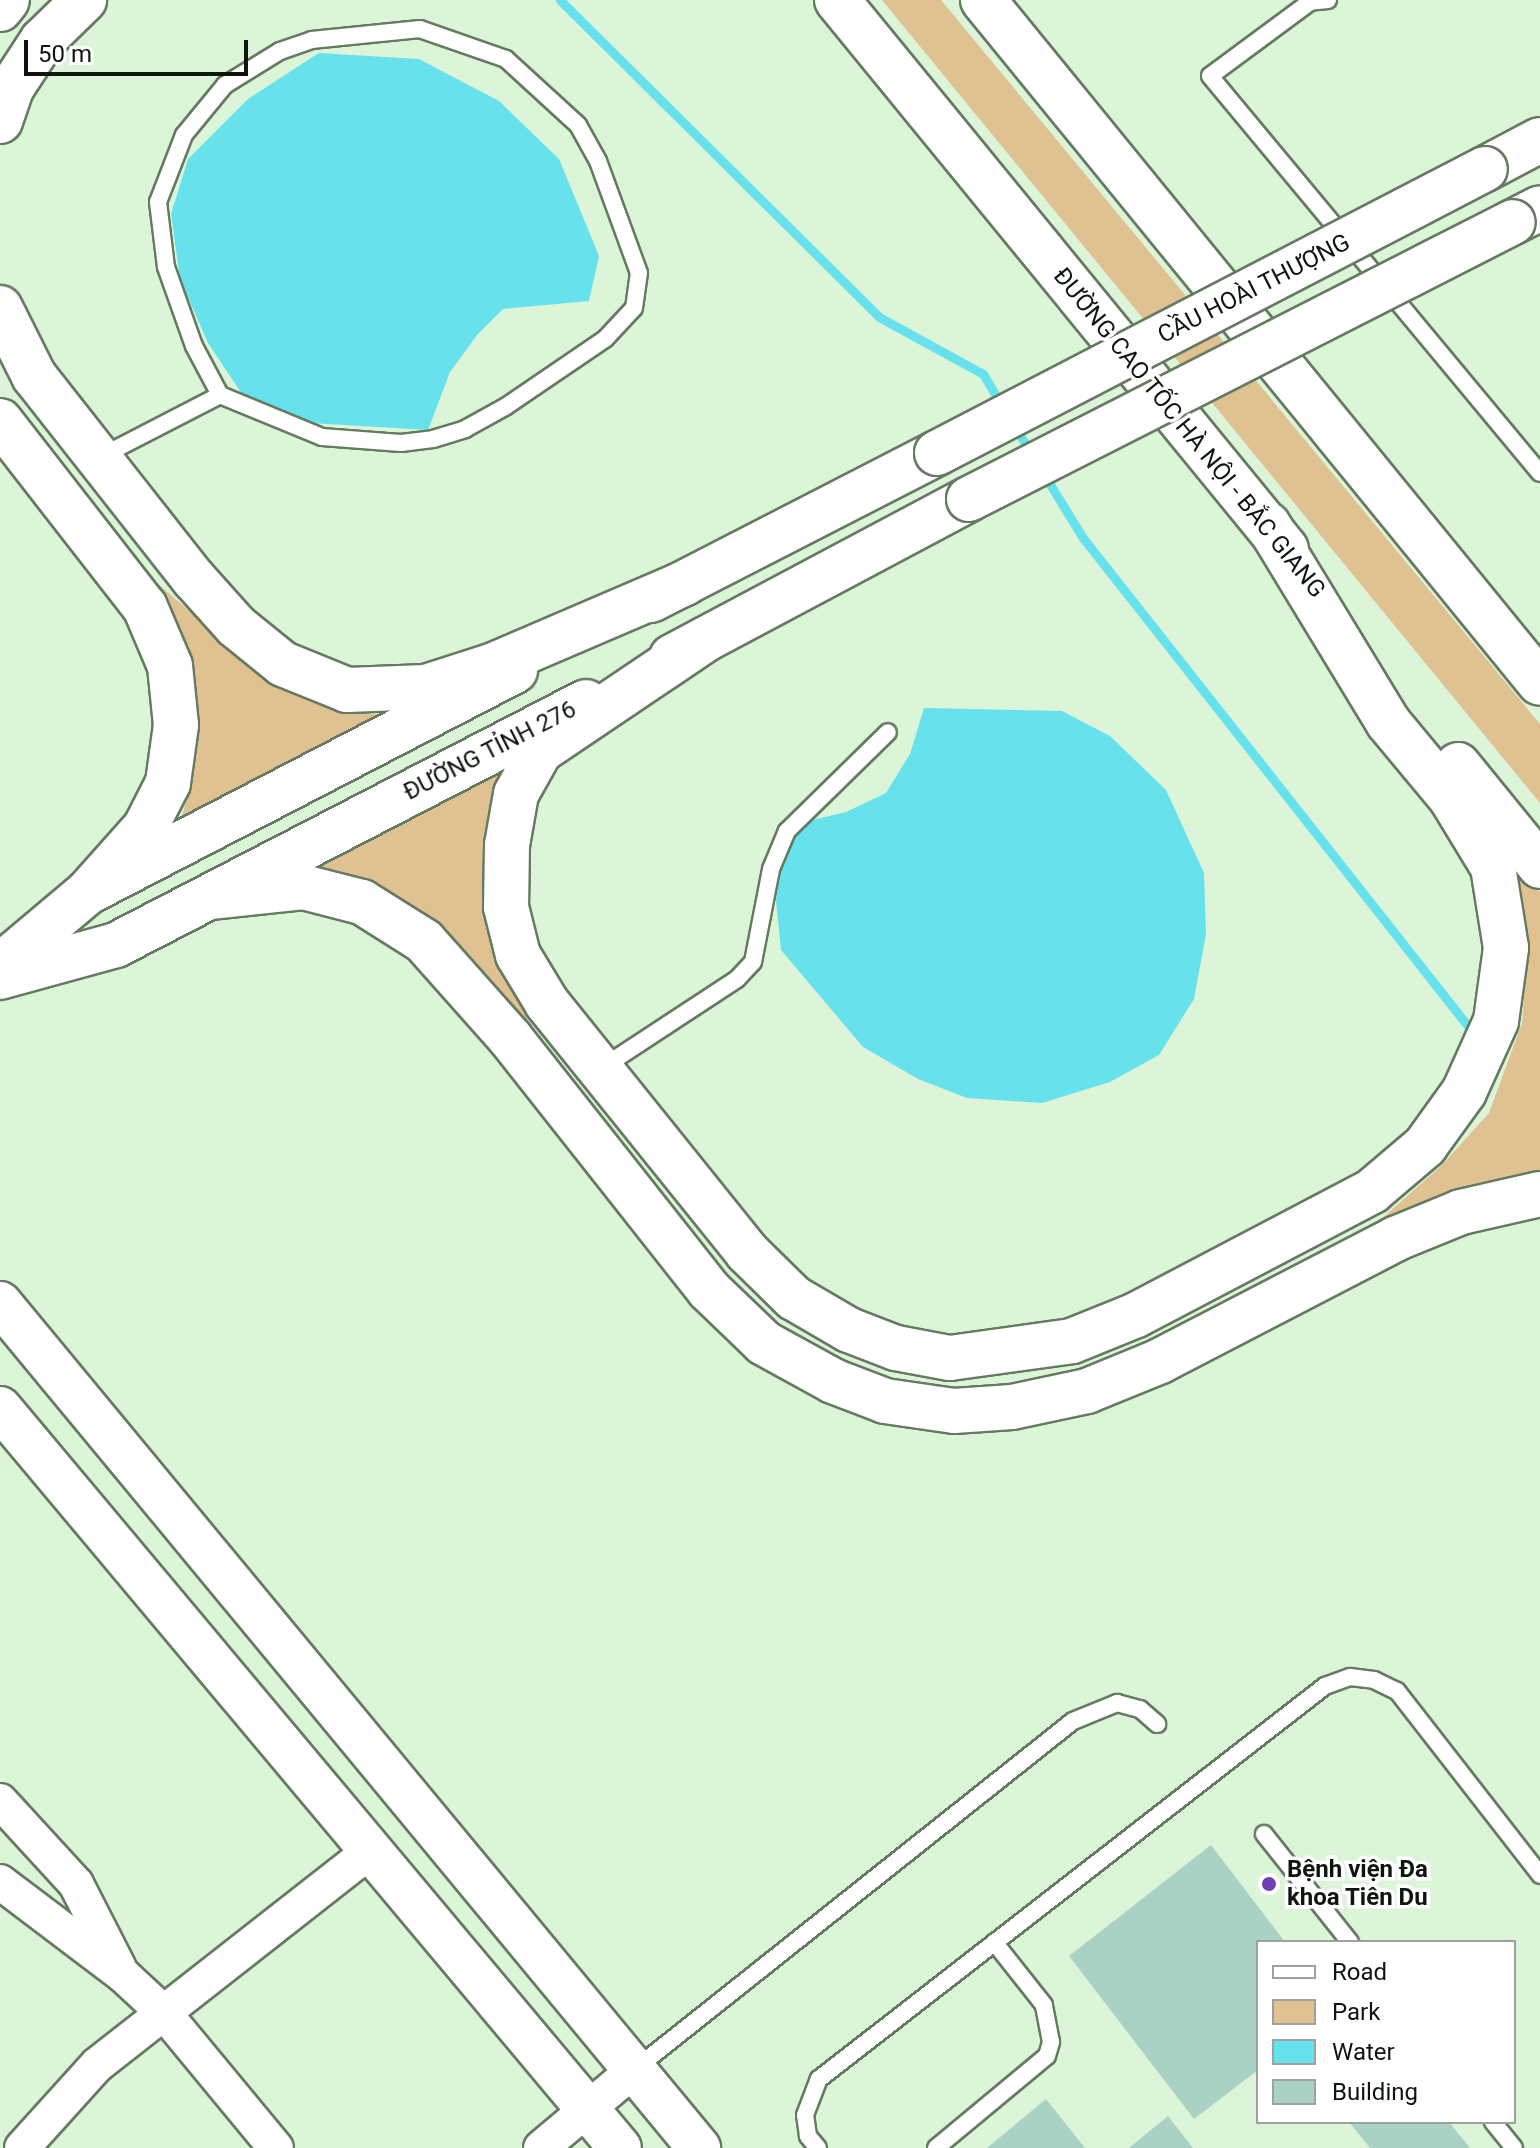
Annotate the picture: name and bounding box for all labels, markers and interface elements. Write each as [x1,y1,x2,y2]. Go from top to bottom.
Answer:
scale bar [28,24,252,74]
text: 50 m [38,40,92,68]
street label: CẦU HOÀI THƯỢNG [1153,228,1355,350]
street label: ĐƯỜNG CAO TỐC HÀ NỘI - BẮC GIANG [1047,262,1331,604]
street label: ĐƯỜNG TỈNH 276 [399,695,581,807]
place label: Bệnh viện Đa khoa Tiên Du [1287,1856,1428,1912]
marker: Bệnh viện Đa khoa Tiên Du [1258,1873,1280,1895]
legend [1256,1940,1516,2124]
text: Road [1332,1958,1387,1986]
text: Park [1332,1998,1380,2026]
text: Water [1332,2038,1395,2066]
text: Building [1332,2078,1418,2106]

